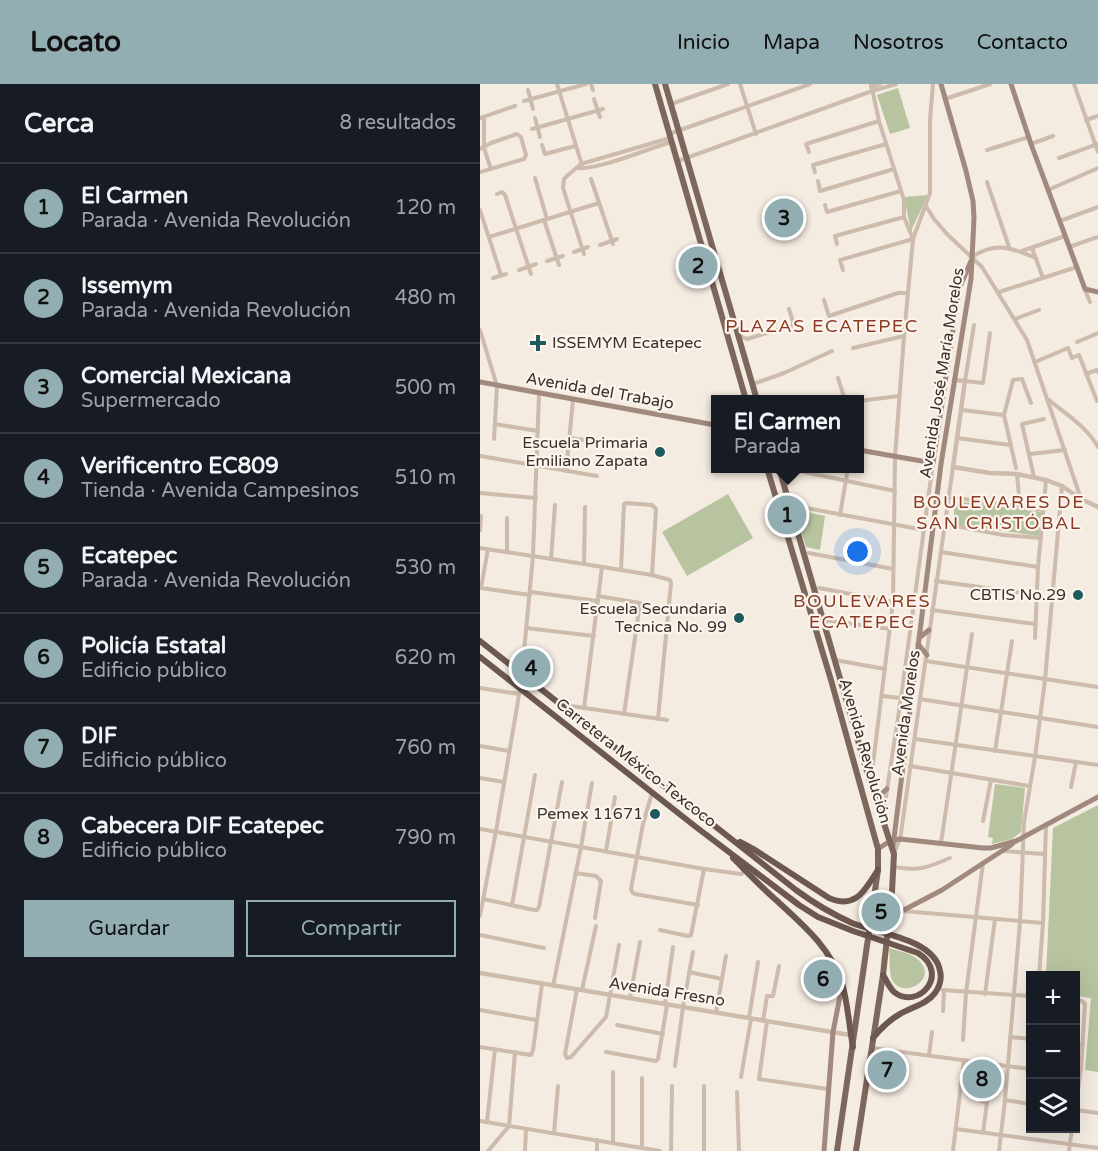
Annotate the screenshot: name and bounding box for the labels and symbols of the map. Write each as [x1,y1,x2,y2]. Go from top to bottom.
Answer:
pin: 3 [764,196,804,240]
pin: 2 [678,244,718,288]
street label: Avenida José María Morelos [915,266,969,480]
district label: PLAZAS ECATEPEC [725,315,919,337]
place label: ISSEMYM Ecatepec [552,333,702,353]
marker: ISSEMYM Ecatepec [529,334,547,352]
street label: Avenida del Trabajo [524,368,676,414]
place label: Escuela Primaria Emiliano Zapata [522,433,648,471]
marker: Escuela Primaria Emiliano Zapata [653,445,667,459]
district label: BOULEVARES DE SAN CRISTÓBAL [913,491,1085,534]
pin: 1 [768,492,806,538]
your location [843,537,872,566]
place label: CBTIS No.29 [970,585,1066,605]
marker: CBTIS No.29 [1071,588,1085,602]
district label: BOULEVARES ECATEPEC [793,590,931,633]
place label: Escuela Secundaria Tecnica No. 99 [580,599,727,637]
marker: Escuela Secundaria Tecnica No. 99 [732,611,746,625]
pin: 4 [512,646,550,690]
street label: Avenida Morelos [887,649,925,777]
street label: Avenida Revolución [835,676,895,826]
street label: Carretera México-Texcoco [552,694,720,832]
place label: Pemex 11671 [537,804,643,824]
marker: Pemex 11671 [648,807,662,821]
pin: 5 [862,890,900,934]
pin: 6 [804,956,842,1002]
street label: Avenida Fresno [608,973,726,1011]
pin: 7 [868,1048,906,1092]
pin: 8 [962,1056,1002,1102]

